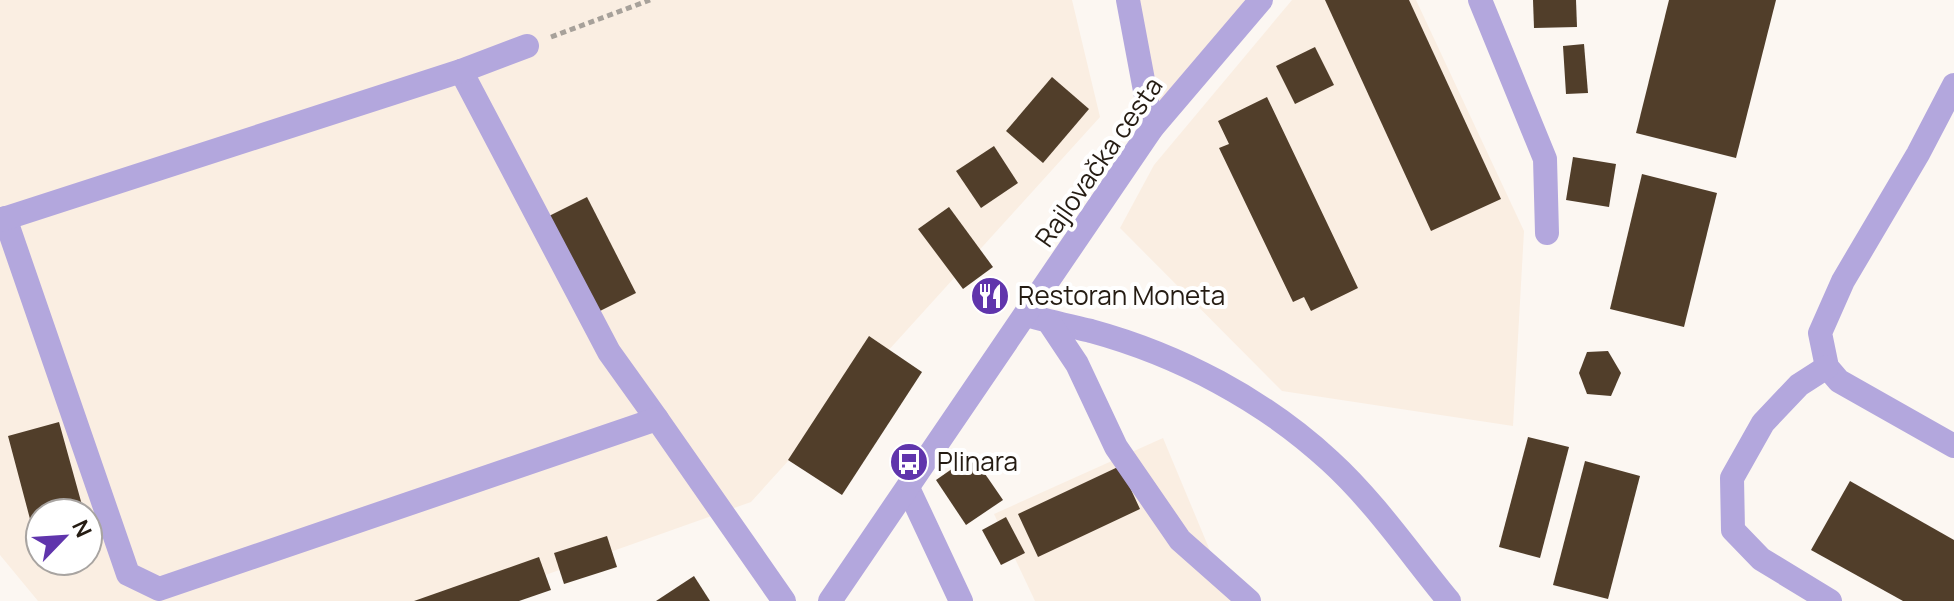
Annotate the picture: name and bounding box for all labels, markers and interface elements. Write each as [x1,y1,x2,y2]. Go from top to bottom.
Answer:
street label: Rajlovačka cesta [1026,69,1170,254]
restaurant icon: Restoran Moneta [969,275,1011,317]
place label: Restoran Moneta [1018,277,1225,313]
bus stop icon: Plinara [888,441,930,483]
place label: Plinara [937,443,1018,479]
north arrow [24,497,104,577]
text: N [65,515,99,542]

